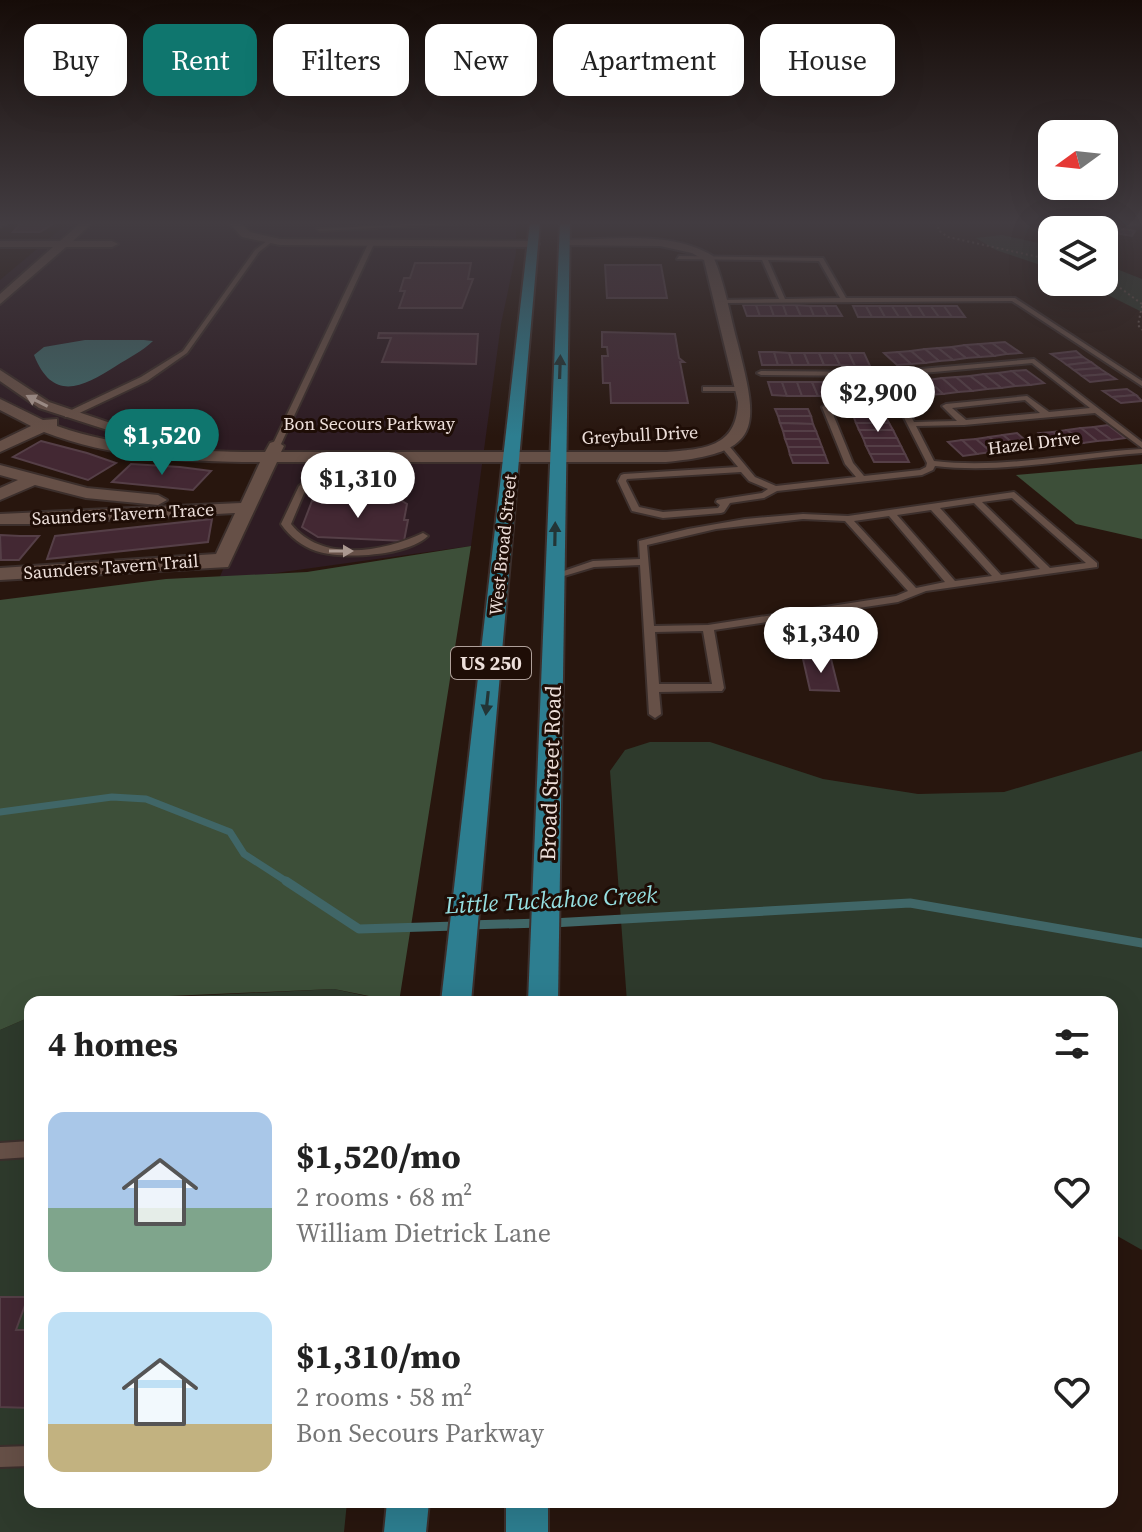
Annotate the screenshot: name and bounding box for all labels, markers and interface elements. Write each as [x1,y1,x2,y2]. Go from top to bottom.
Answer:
chip: Buy [24,24,127,96]
chip: Rent [143,24,257,96]
chip: Filters [273,24,409,96]
chip: New [425,24,537,96]
chip: Apartment [553,24,744,96]
chip: House [760,24,895,96]
north arrow [1038,120,1118,200]
map controls [1038,120,1118,296]
button: layers [1038,216,1118,296]
one-way arrow [554,354,566,379]
pin: $2,900 [813,366,943,434]
text: $2,900 [839,374,917,410]
one-way arrow [26,394,49,408]
pin: $1,520 [97,409,227,477]
street label: Bon Secours Parkway [283,411,456,436]
text: $1,520 [123,417,201,453]
street label: Greybull Drive [581,419,699,450]
street label: Hazel Drive [986,424,1082,461]
pin: $1,310 [293,452,423,520]
text: $1,310 [319,460,397,496]
street label: West Broad Street [483,473,522,617]
street label: Saunders Tavern Trace [31,496,215,531]
one-way arrow [549,521,561,546]
one-way arrow [329,545,354,557]
street label: Saunders Tavern Trail [23,548,199,585]
pin: $1,340 [756,607,886,675]
text: $1,340 [782,615,860,651]
road number: US 250 [451,647,531,679]
street label: Broad Street Road [532,684,568,861]
one-way arrow [480,691,493,716]
water label: Little Tuckahoe Creek [443,877,659,922]
text: 4 homes [48,1021,178,1067]
icon: filters [1050,1022,1094,1066]
text: $1,520/mo [296,1133,461,1179]
icon: home [112,1144,208,1240]
icon: heart [1050,1170,1094,1214]
text: 2 rooms · 68 m² [296,1179,472,1215]
text: William Dietrick Lane [296,1215,551,1251]
text: $1,310/mo [296,1333,461,1379]
icon: home [112,1344,208,1440]
icon: heart [1050,1370,1094,1414]
text: 2 rooms · 58 m² [296,1379,472,1415]
text: Bon Secours Parkway [296,1415,544,1451]

